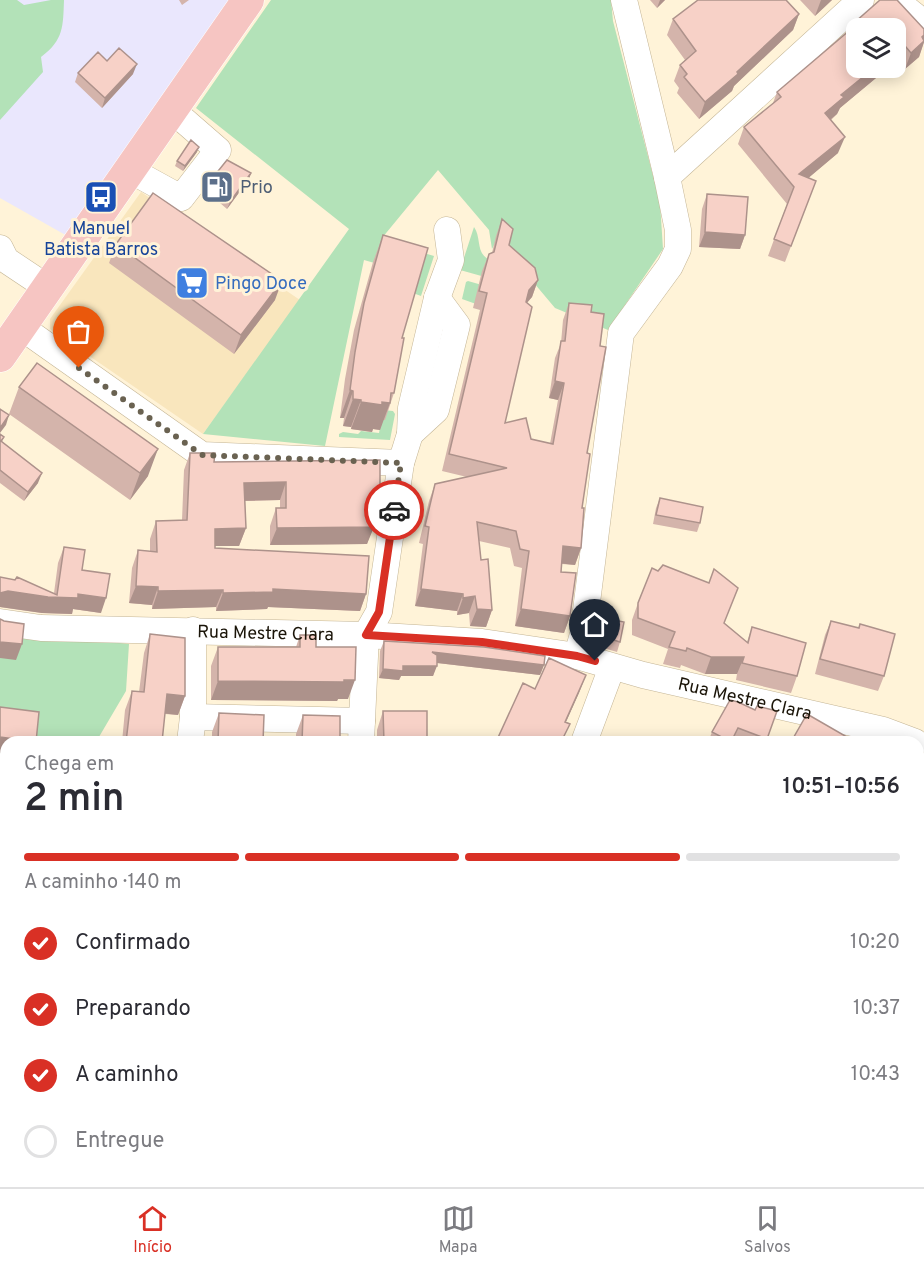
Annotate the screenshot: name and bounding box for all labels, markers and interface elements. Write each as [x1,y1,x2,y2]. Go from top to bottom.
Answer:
map controls [846,18,906,78]
button: layers [846,18,906,78]
fuel station icon: Prio [199,169,235,205]
place label: Prio [240,177,273,200]
bus stop icon: Manuel Batista Barros [83,179,119,215]
place label: Manuel Batista Barros [44,218,158,262]
supermarket icon: Pingo Doce [174,265,210,301]
place label: Pingo Doce [215,273,307,296]
pin [53,306,104,368]
icon: bag [62,315,95,348]
courier [364,480,424,540]
icon: car [378,494,411,527]
pin [569,599,620,661]
icon: home [578,608,611,641]
street label: Rua Mestre Clara [197,621,334,647]
street label: Rua Mestre Clara [675,673,814,726]
text: Chega em [24,752,114,778]
text: 10:51–10:56 [783,774,900,801]
text: 2 min [24,776,125,825]
text: A caminho · 140 m [24,870,181,896]
icon: check [24,927,57,960]
text: Confirmado [75,930,191,957]
text: 10:20 [850,930,900,956]
icon: check [24,993,57,1026]
text: Preparando [75,996,191,1023]
text: 10:37 [853,996,900,1022]
icon: check [24,1059,57,1092]
text: A caminho [75,1062,178,1089]
text: 10:43 [851,1062,900,1088]
text: Entregue [75,1128,164,1155]
tab: Início [133,1202,172,1258]
tab: Mapa [439,1202,477,1258]
tab: Salvos [744,1202,791,1258]

